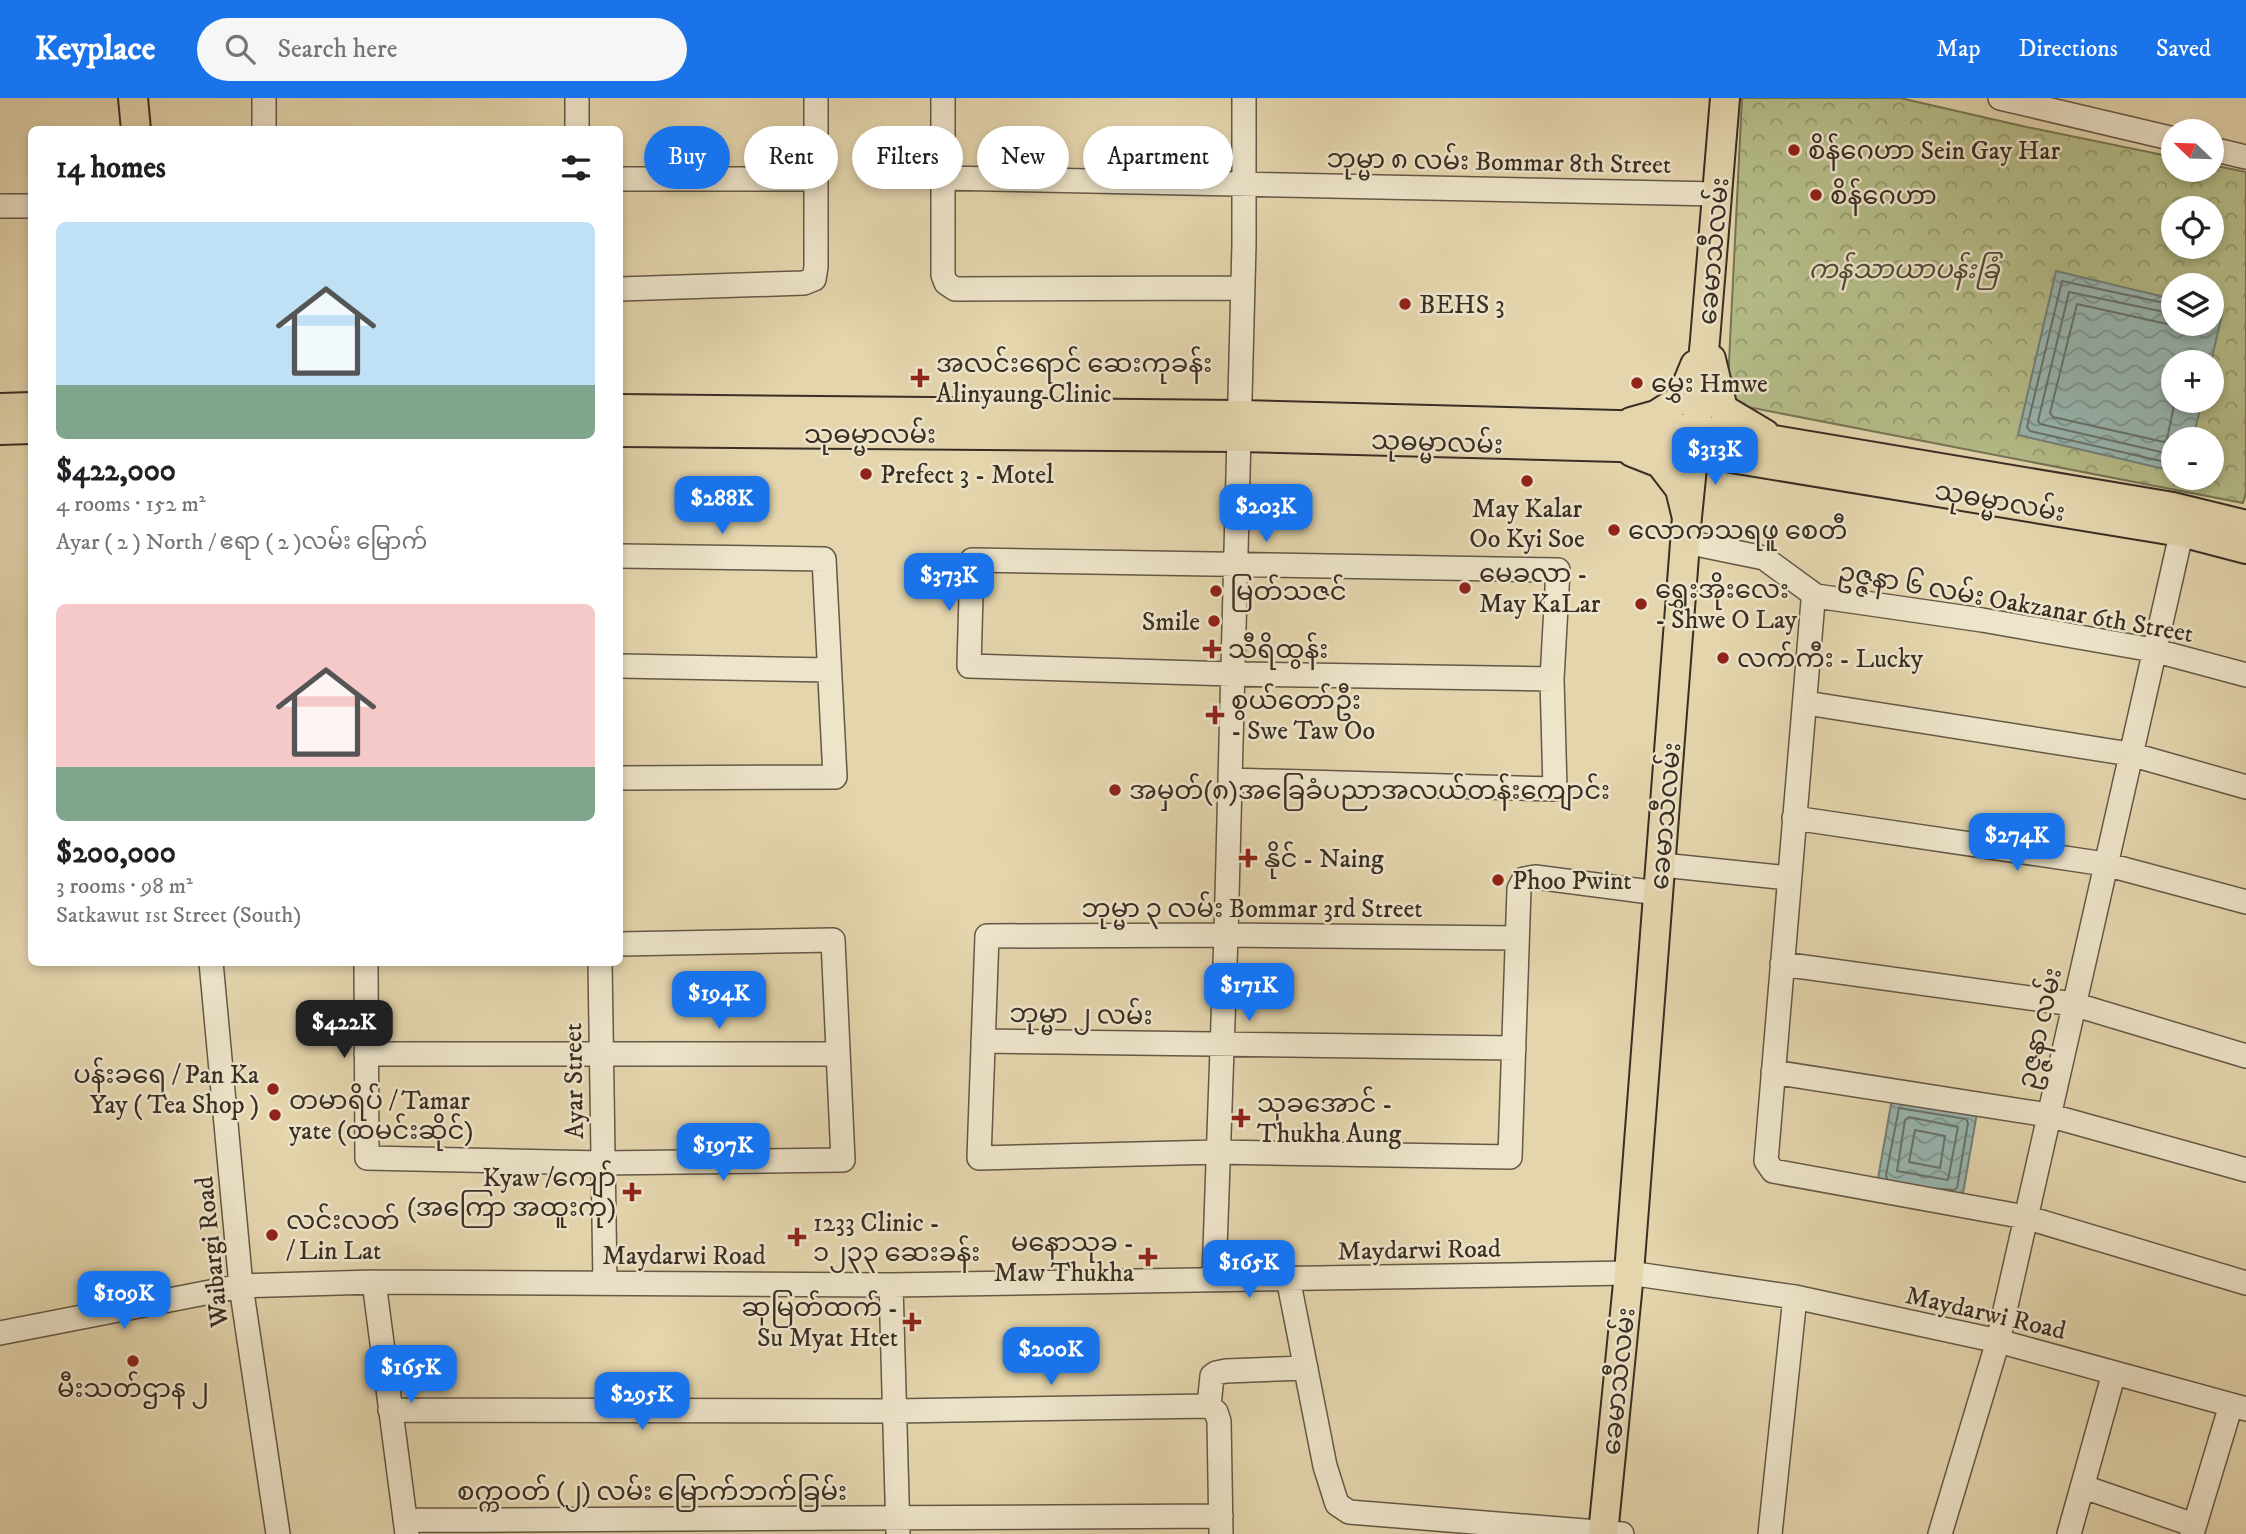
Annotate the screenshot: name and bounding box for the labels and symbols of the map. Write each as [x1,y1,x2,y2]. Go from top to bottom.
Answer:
north arrow [2161,119,2224,182]
place label: စိန်ဂေဟာ Sein Gay Har [1808,133,2061,171]
street label: ဘုမ္မာ ၈ လမ်း Bommar 8th Street [1326,141,1672,186]
marker: စိန်ဂေဟာ Sein Gay Har [1786,142,1802,158]
street label: ခေမာသီလမ်း [1690,176,1737,326]
place label: စိန်ဂေဟာ [1830,178,1937,216]
marker: စိန်ဂေဟာ [1808,187,1824,203]
park label: ကန်သာယာပန်းခြံ [1808,251,2004,291]
place label: BEHS 3 [1419,289,1505,322]
marker: BEHS 3 [1397,296,1413,312]
place label: အလင်းရောင် ဆေးကုခန်း Alinyaung Clinic [936,346,1212,411]
marker: အလင်းရောင် ဆေးကုခန်း Alinyaung Clinic [910,368,930,388]
place label: မွှေး Hmwe [1651,368,1768,403]
marker: မွှေး Hmwe [1629,375,1645,391]
street label: သုဓမ္မာလမ်း [804,417,936,456]
street label: သုဓမ္မာလမ်း [1370,423,1504,466]
pin: $313K [1666,428,1764,487]
place label: Prefect 3 - Motel [880,459,1054,492]
marker: Prefect 3 - Motel [858,466,874,482]
marker: May Kalar Oo Kyi Soe [1519,473,1535,489]
street label: သုဓမ္မာလမ်း [1931,473,2068,534]
pin: $288K [673,476,771,536]
pin: $203K [1217,484,1315,544]
place label: May Kalar Oo Kyi Soe [1469,493,1585,556]
place label: လောကသရဖူ စေတီ [1628,513,1848,551]
marker: လောကသရဖူ စေတီ [1606,522,1622,538]
pin: $373K [900,554,998,613]
street label: ဥဇ္ဇနာ ၆ လမ်း Oakzanar 6th Street [1835,554,2196,655]
place label: မေခလာ - May KaLar [1479,558,1601,621]
place label: ရွှေးအိုးလေး - Shwe O Lay [1655,572,1798,637]
place label: မြတ်သဇင် [1230,574,1347,612]
marker: မေခလာ - May KaLar [1457,580,1473,596]
marker: မြတ်သဇင် [1208,583,1224,599]
marker: ရွှေးအိုးလေး - Shwe O Lay [1633,596,1649,612]
place label: Smile [1142,606,1200,639]
marker: Smile [1206,613,1222,629]
place label: သီရိထွန်း [1228,632,1328,670]
marker: သီရိထွန်း [1202,639,1222,659]
place label: လက်ကီး - Lucky [1737,641,1924,676]
marker: လက်ကီး - Lucky [1715,650,1731,666]
place label: စွယ်တော်ဦး - Swe Taw Oo [1231,683,1375,748]
marker: စွယ်တော်ဦး - Swe Taw Oo [1205,705,1225,725]
street label: ခေမာသီလမ်း [1642,741,1689,891]
place label: အမှတ်(၈)အခြေခံပညာအလယ်တန်းကျောင်း [1129,773,1610,811]
marker: အမှတ်(၈)အခြေခံပညာအလယ်တန်းကျောင်း [1107,782,1123,798]
pin: $274K [1968,814,2066,873]
place label: နိုင် - Naing [1264,841,1384,879]
marker: နိုင် - Naing [1238,848,1258,868]
place label: Phoo Pwint [1512,865,1632,898]
marker: Phoo Pwint [1490,872,1506,888]
street label: ဘုမ္မာ ၃ လမ်း Bommar 3rd Street [1081,891,1423,930]
pin: $171K [1200,964,1298,1023]
street label: ဥဇ္ဇနာ လမ်း [2009,964,2074,1093]
pin: $194K [670,972,768,1031]
street label: ဘုမ္မာ ၂ လမ်း [1009,996,1153,1037]
pin: $422K [295,1000,393,1060]
street label: Ayar Street [557,1023,592,1139]
place label: ပန်းခရေ / Pan Ka Yay ( Tea Shop ) [73,1057,259,1122]
marker: ပန်းခရေ / Pan Ka Yay ( Tea Shop ) [265,1081,281,1097]
place label: တမာရိပ် / Tamar yate (ထမင်းဆိုင်) [289,1083,473,1151]
place label: သုခအောင် - Thukha Aung [1257,1086,1402,1151]
marker: တမာရိပ် / Tamar yate (ထမင်းဆိုင်) [267,1107,283,1123]
marker: သုခအောင် - Thukha Aung [1231,1108,1251,1128]
pin: $197K [674,1124,772,1183]
place label: Kyaw /ကျော် (အကြော အထူးကု) [407,1160,616,1228]
street label: Waibargi Road [188,1175,237,1330]
marker: Kyaw /ကျော် (အကြော အထူးကု) [622,1182,642,1202]
place label: လင်းလတ် / Lin Lat [286,1203,400,1268]
place label: 1233 Clinic - ၁၂၃၃ ဆေးခန်း [813,1207,980,1273]
marker: လင်းလတ် / Lin Lat [264,1227,280,1243]
marker: 1233 Clinic - ၁၂၃၃ ဆေးခန်း [787,1227,807,1247]
place label: မနောသုခ - Maw Thukha [994,1227,1134,1290]
street label: Maydarwi Road [1337,1233,1501,1268]
street label: Maydarwi Road [602,1240,766,1273]
pin: $165K [1200,1240,1298,1300]
marker: မနောသုခ - Maw Thukha [1140,1249,1156,1265]
pin: $109K [75,1272,173,1331]
street label: Maydarwi Road [1902,1279,2069,1348]
place label: ဆုမြတ်ထက် - Su Myat Htet [741,1290,898,1355]
street label: ခေမာသီလမ်း [1593,1306,1644,1457]
marker: ဆုမြတ်ထက် - Su Myat Htet [904,1314,920,1330]
pin: $200K [1002,1328,1100,1387]
pin: $165K [362,1346,460,1405]
marker: မီးသတ်ဌာန ၂ [125,1353,141,1369]
place label: မီးသတ်ဌာန ၂ [57,1371,209,1409]
pin: $295K [593,1372,691,1432]
street label: စက္ကဝတ် (၂) လမ်း မြောက်ဘက်ခြမ်း [457,1474,847,1512]

